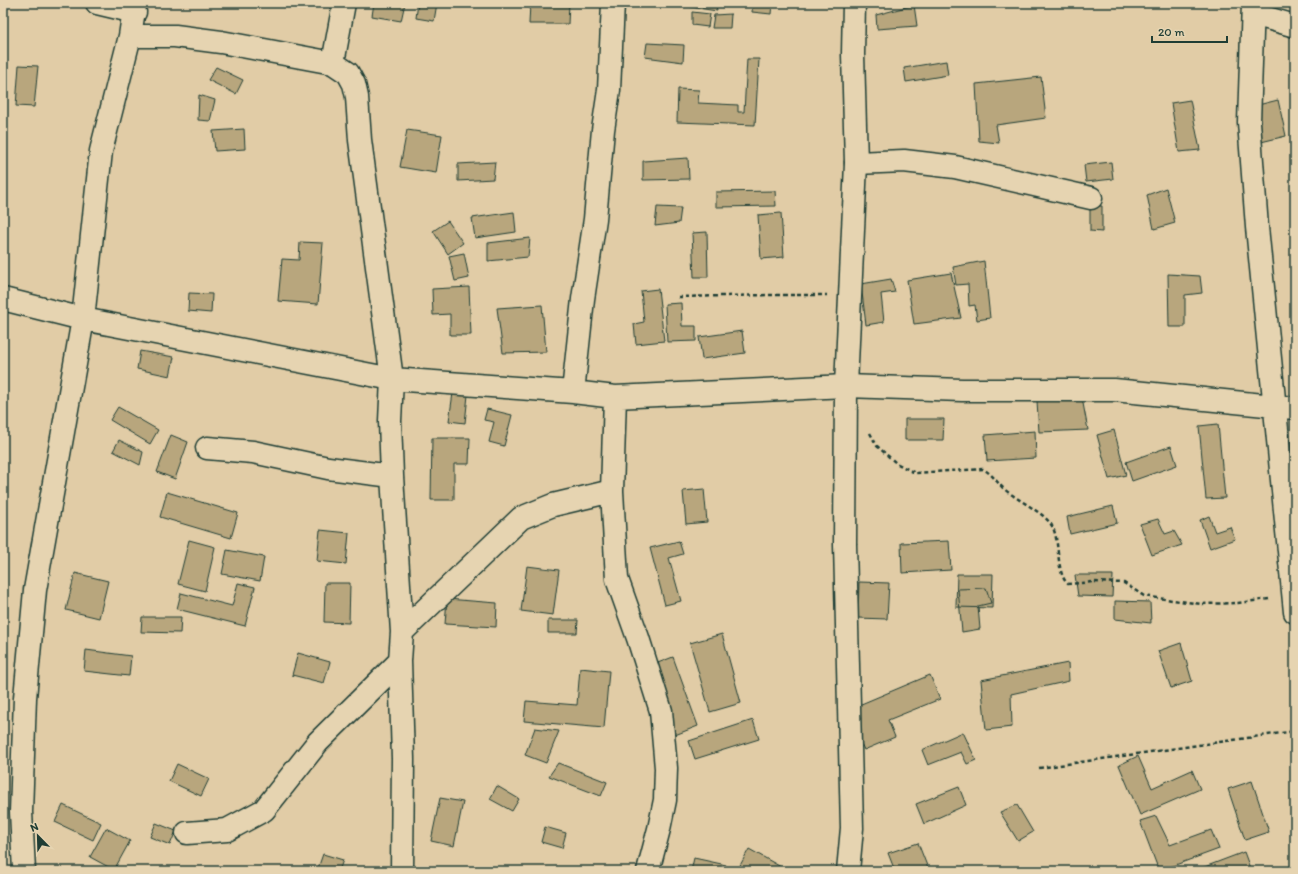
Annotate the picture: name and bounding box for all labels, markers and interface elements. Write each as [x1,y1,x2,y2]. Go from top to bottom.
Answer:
scale bar [1152,18,1227,44]
text: 20 m [1158,25,1185,39]
north arrow [18,816,58,856]
text: N [28,820,40,835]

